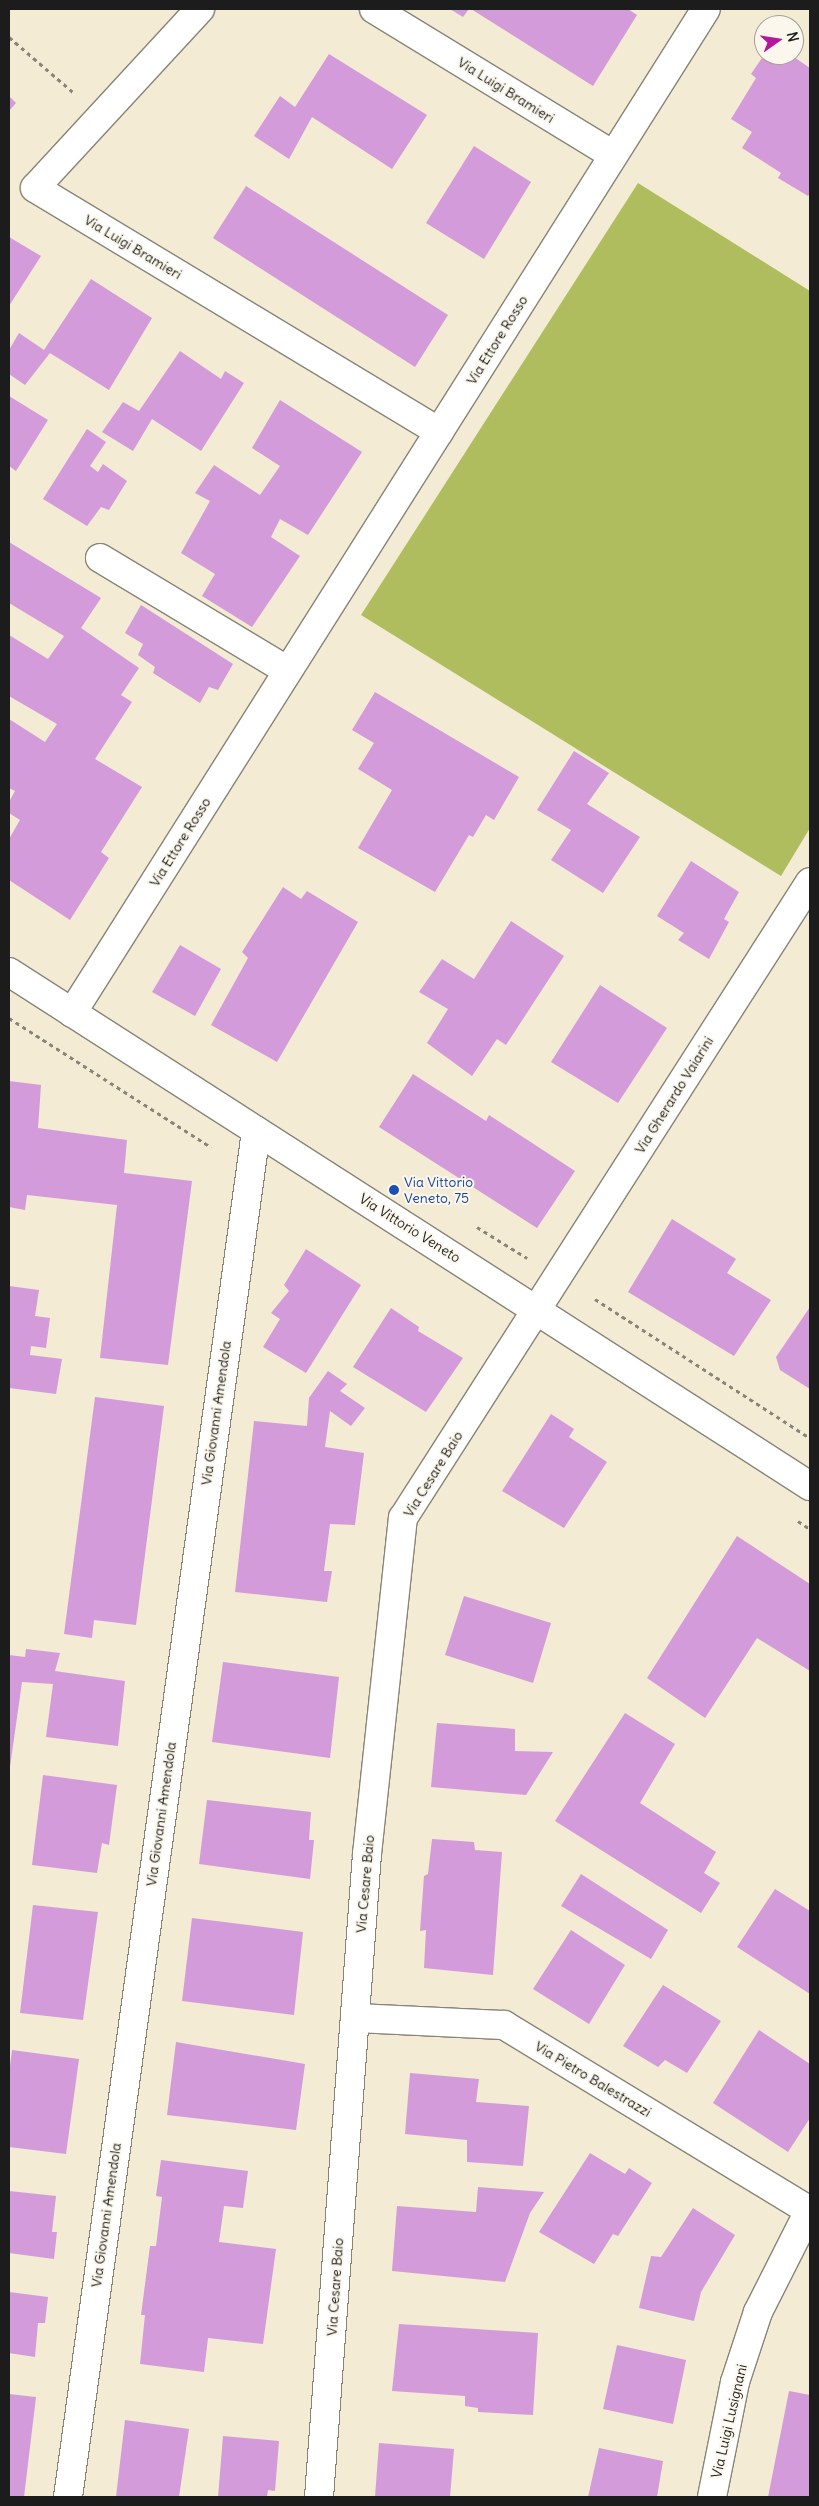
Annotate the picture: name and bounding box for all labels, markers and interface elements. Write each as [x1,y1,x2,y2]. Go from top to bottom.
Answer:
north arrow [754,15,804,65]
text: N [783,30,803,44]
street label: Via Luigi Bramieri [455,54,557,126]
street label: Via Luigi Bramieri [81,211,185,283]
street label: Via Ettore Rosso [463,292,531,388]
street label: Via Ettore Rosso [146,794,214,890]
street label: Via Gherardo Vaiarini [631,1033,717,1157]
place label: Via Vittorio Veneto, 75 [404,1174,473,1206]
marker: Via Vittorio Veneto, 75 [388,1184,400,1196]
street label: Via Vittorio Veneto [356,1190,464,1266]
street label: Via Giovanni Amendola [198,1340,234,1486]
street label: Via Cesare Baio [400,1428,466,1520]
street label: Via Giovanni Amendola [143,1741,179,1887]
street label: Via Cesare Baio [352,1834,378,1934]
street label: Via Pietro Balestrazzi [532,2038,654,2120]
street label: Via Giovanni Amendola [88,2142,124,2288]
street label: Via Cesare Baio [323,2237,347,2337]
street label: Via Luigi Lusignani [708,2362,750,2480]

